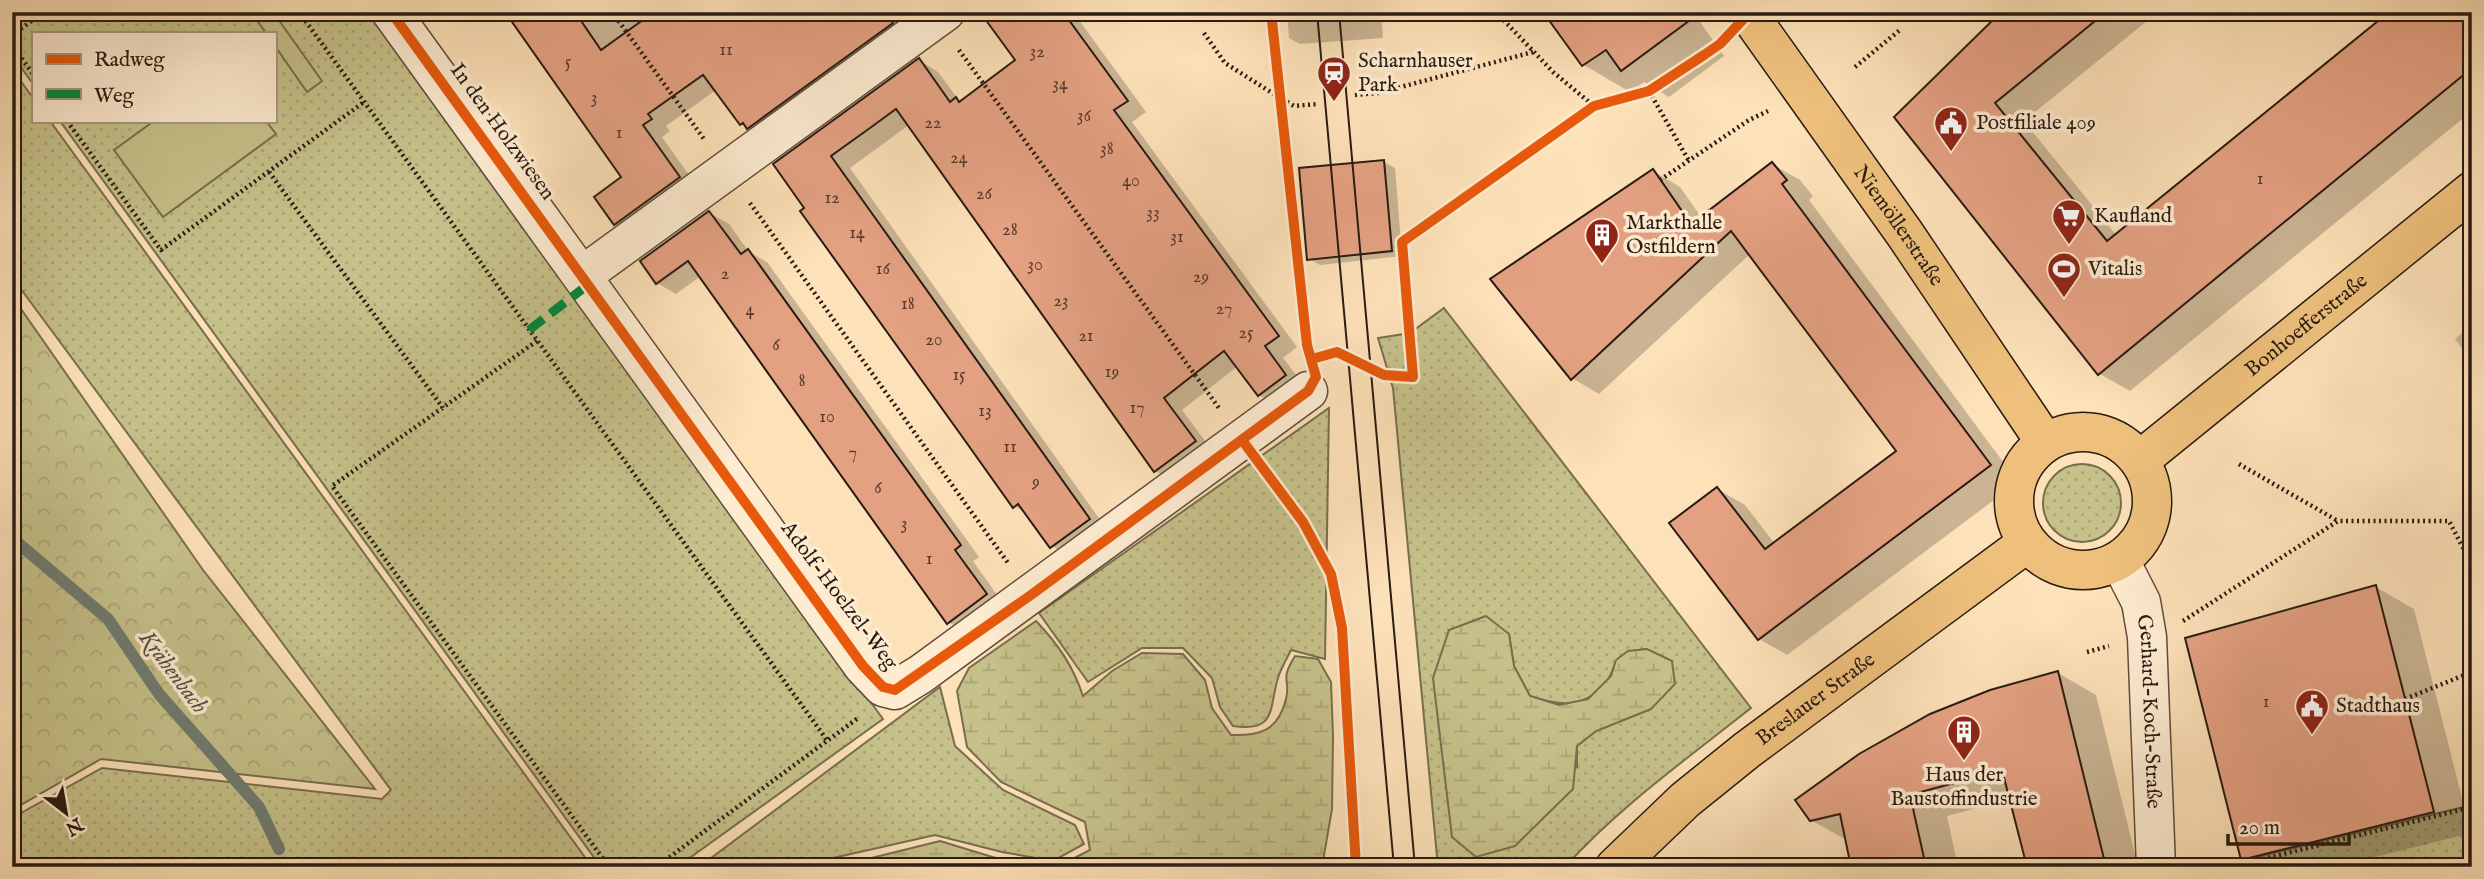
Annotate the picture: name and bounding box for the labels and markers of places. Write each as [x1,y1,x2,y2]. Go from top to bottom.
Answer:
place label: Scharnhauser Park [1358,48,1473,99]
station icon: Scharnhauser Park [1315,54,1353,103]
public building icon: Postfiliale 409 [1932,104,1970,153]
place label: Postfiliale 409 [1976,110,2096,137]
supermarket icon: Kaufland [2050,197,2088,246]
place label: Kaufland [2094,203,2173,230]
place label: Markthalle Ostfildern [1626,210,1723,261]
building icon: Markthalle Ostfildern [1583,216,1621,265]
sports icon: Vitalis [2045,250,2083,299]
place label: Vitalis [2087,256,2142,283]
public building icon: Stadthaus [2293,687,2331,736]
place label: Stadthaus [2336,693,2420,720]
building icon: Haus der Baustoffindustrie [1945,713,1983,762]
place label: Haus der Baustoffindustrie [1891,762,2038,813]

